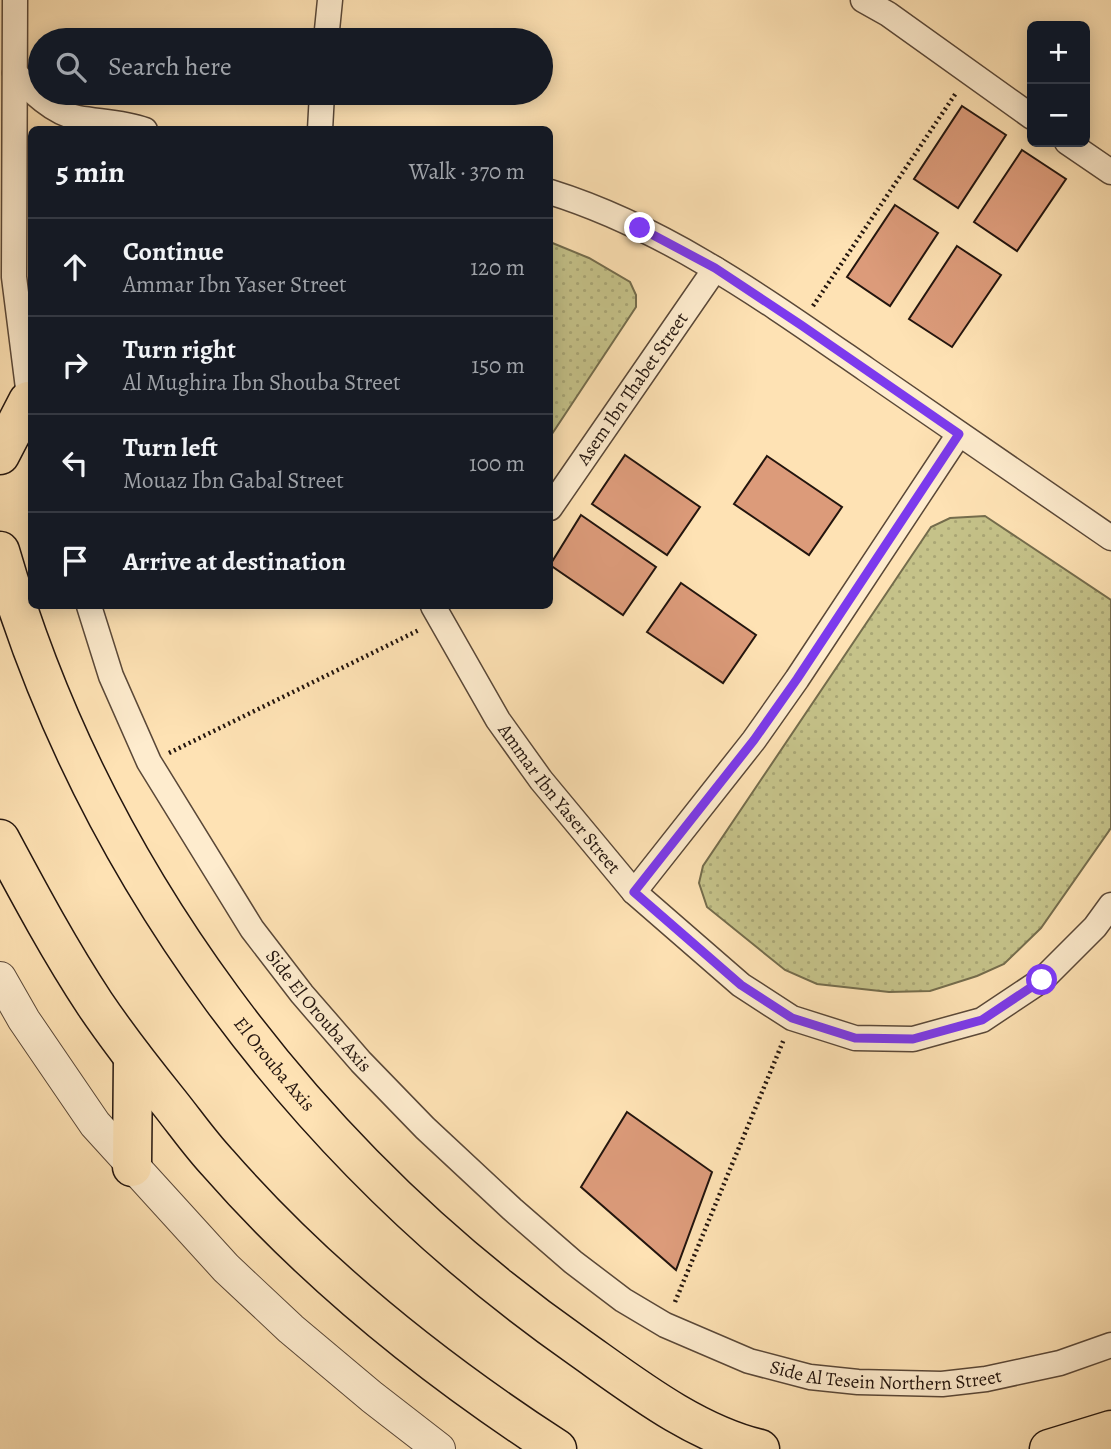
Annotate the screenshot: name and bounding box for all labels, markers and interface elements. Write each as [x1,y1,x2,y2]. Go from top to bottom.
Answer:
map controls [1027,21,1090,147]
button: + [1027,21,1090,84]
search box [28,28,553,105]
icon: search [52,48,90,86]
text: Search here [108,49,232,84]
button: − [1027,84,1090,147]
text: 5 min [56,152,125,192]
text: Walk · 370 m [409,156,525,187]
route end [624,212,655,243]
text: Continue [123,234,224,269]
icon: ahead [56,248,94,286]
text: 120 m [470,252,525,283]
text: Ammar Ibn Yaser Street [123,269,347,300]
street label: Asem Ibn Thabet Street [570,307,694,471]
text: Turn right [123,332,236,367]
icon: right [56,346,94,384]
text: 150 m [471,350,525,381]
text: Al Mughira Ibn Shouba Street [123,367,401,398]
text: Turn left [123,430,218,465]
icon: left [56,444,94,482]
text: 100 m [469,448,525,479]
text: Mouaz Ibn Gabal Street [123,465,344,496]
icon: arrive [56,542,94,580]
text: Arrive at destination [123,544,346,579]
street label: Ammar Ibn Yaser Street [491,718,627,879]
street label: Side El Orouba Axis [261,944,377,1076]
route start [1026,964,1057,995]
street label: El Orouba Axis [229,1012,319,1116]
street label: Side Al Tesein Northern Street [767,1354,1004,1397]

